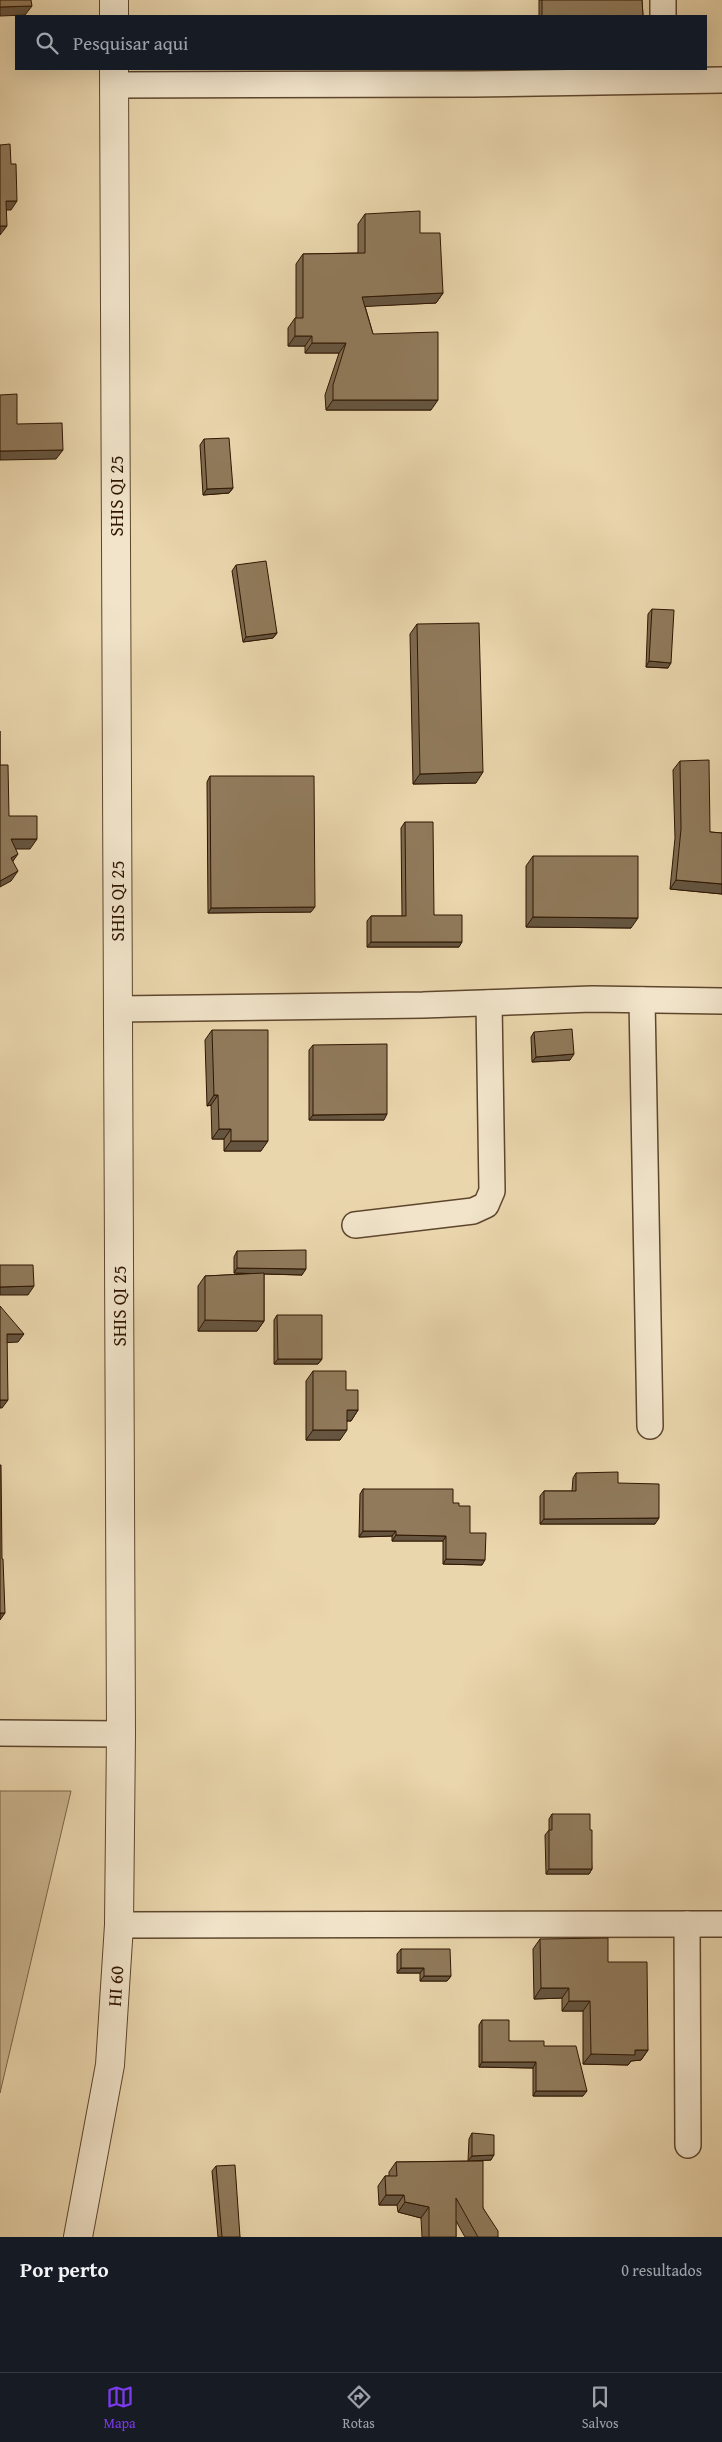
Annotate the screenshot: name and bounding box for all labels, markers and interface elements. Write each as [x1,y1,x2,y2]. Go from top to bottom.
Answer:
search box [15,15,707,70]
icon: search [33,29,61,57]
text: Pesquisar aqui [73,29,188,57]
street label: SHIS QI 25 [102,455,130,537]
street label: SHIS QI 25 [103,860,131,942]
street label: SHIS QI 25 [105,1265,133,1347]
street label: HI 60 [100,1965,130,2007]
text: Por perto [20,2254,109,2285]
text: 0 resultados [621,2258,702,2282]
tab: Mapa [103,2383,136,2433]
tab: Rotas [343,2383,375,2433]
tab: Salvos [582,2383,619,2433]

